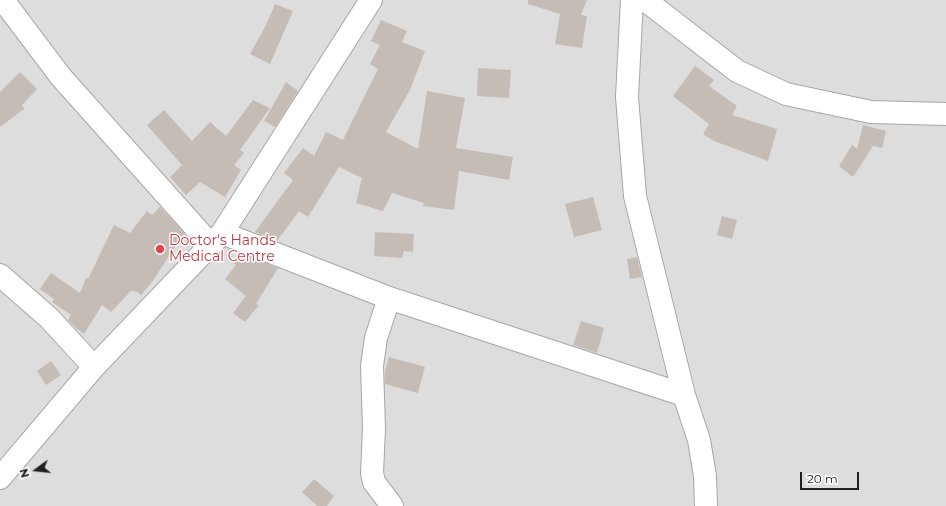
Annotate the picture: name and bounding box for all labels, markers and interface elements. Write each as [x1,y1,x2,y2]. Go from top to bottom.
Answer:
place label: Doctor's Hands Medical Centre [169,233,276,266]
marker: Doctor's Hands Medical Centre [154,243,166,255]
north arrow [16,450,56,490]
scale bar [802,464,861,490]
text: N [16,467,32,479]
text: 20 m [807,471,838,486]

